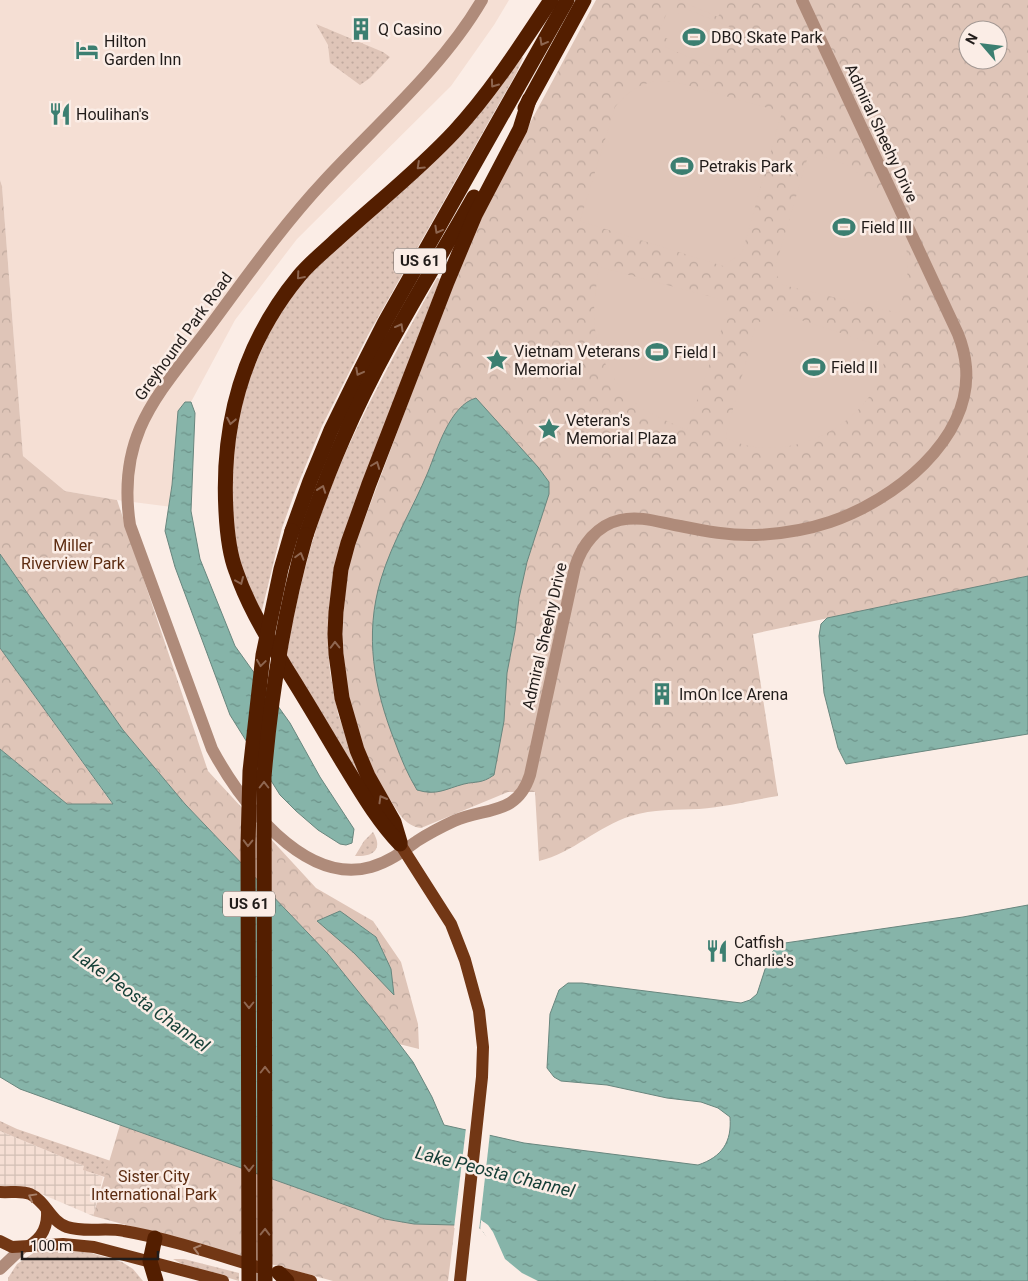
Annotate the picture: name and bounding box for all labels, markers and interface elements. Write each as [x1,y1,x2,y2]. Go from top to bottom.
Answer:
building icon: Q Casino [348,16,374,42]
place label: Q Casino [378,20,442,39]
north arrow [958,20,1008,70]
sports icon: DBQ Skate Park [681,24,707,50]
place label: DBQ Skate Park [711,28,824,47]
text: N [962,31,981,47]
place label: Hilton Garden Inn [104,32,181,69]
hotel icon: Hilton Garden Inn [74,37,100,63]
one-way arrow [540,37,550,46]
street label: Admiral Sheehy Drive [841,61,922,205]
one-way arrow [491,78,500,88]
restaurant icon: Houlihan's [47,101,73,127]
place label: Houlihan's [76,105,149,124]
sports icon: Petrakis Park [669,153,695,179]
place label: Petrakis Park [699,157,794,176]
one-way arrow [416,160,425,169]
sports icon: Field III [831,214,857,240]
place label: Field III [861,218,912,237]
one-way arrow [434,224,444,233]
road number: US 61 [394,248,446,274]
street label: Greyhound Park Road [131,269,236,404]
one-way arrow [297,270,306,279]
one-way arrow [393,324,403,333]
sports icon: Field I [644,339,670,365]
place label: Vietnam Veterans Memorial [514,342,640,379]
place label: Field I [674,343,716,362]
place icon: Vietnam Veterans Memorial [484,347,510,373]
sports icon: Field II [801,354,827,380]
place label: Field II [831,358,878,377]
one-way arrow [355,367,365,376]
place label: Veteran's Memorial Plaza [566,411,677,448]
one-way arrow [226,416,236,425]
place icon: Veteran's Memorial Plaza [536,416,562,442]
one-way arrow [371,461,381,469]
one-way arrow [316,485,326,494]
park label: Miller Riverview Park [21,536,126,573]
one-way arrow [294,551,305,560]
street label: Admiral Sheehy Drive [518,561,571,712]
one-way arrow [233,576,244,585]
one-way arrow [330,641,341,649]
one-way arrow [257,659,267,668]
building icon: ImOn Ice Arena [649,681,675,707]
place label: ImOn Ice Arena [679,685,788,704]
one-way arrow [259,781,269,788]
one-way arrow [378,796,388,805]
one-way arrow [243,839,254,847]
road number: US 61 [223,892,275,916]
place label: Catfish Charlie's [734,933,794,970]
restaurant icon: Catfish Charlie's [704,938,730,964]
water label: Lake Peosta Channel [69,943,214,1057]
one-way arrow [244,1002,254,1010]
one-way arrow [260,1066,270,1074]
water label: Lake Peosta Channel [413,1142,578,1202]
one-way arrow [244,1164,254,1172]
park label: Sister City International Park [91,1167,218,1204]
one-way arrow [29,1193,38,1203]
scale bar [22,1228,159,1260]
one-way arrow [260,1228,270,1236]
text: 100 m [30,1237,72,1255]
one-way arrow [193,1245,201,1255]

